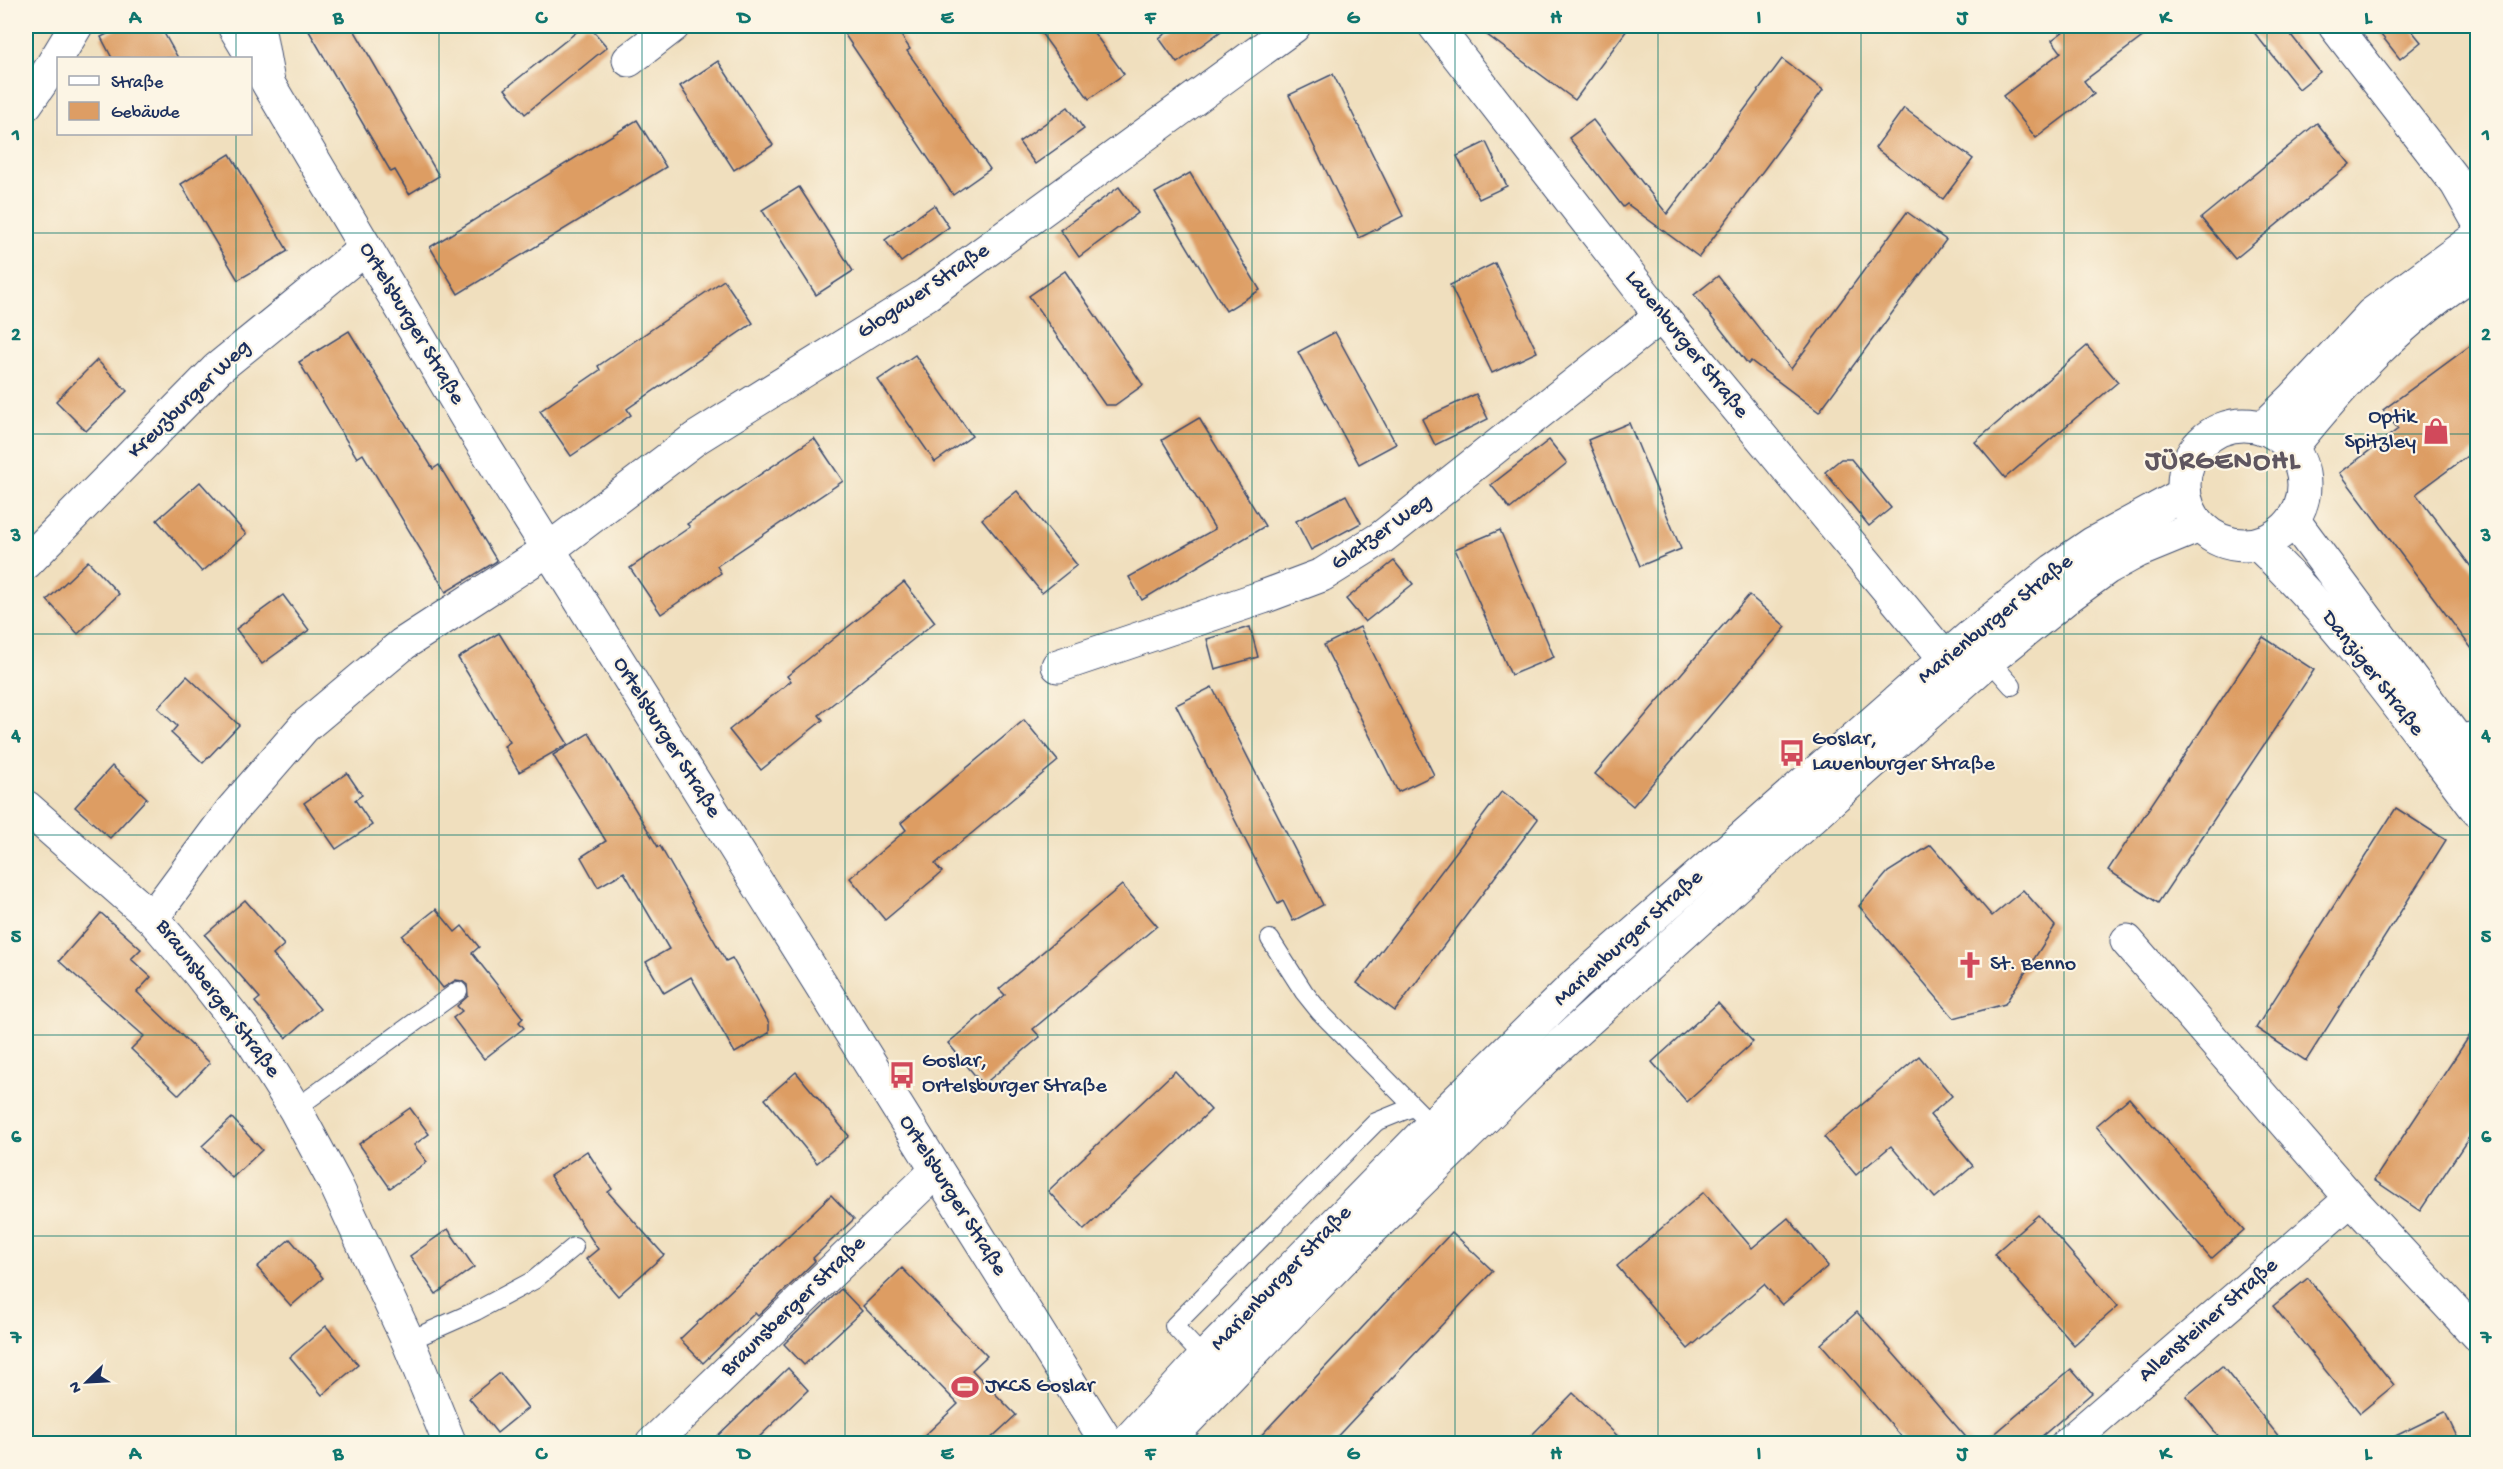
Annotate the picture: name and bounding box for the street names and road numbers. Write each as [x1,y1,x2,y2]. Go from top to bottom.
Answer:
street label: Ortelsburger Straße [352,238,470,410]
street label: Glogauer Straße [853,238,995,346]
street label: Lauenburger Straße [1618,266,1754,425]
street label: Kreuzburger Weg [123,335,257,465]
street label: Glatzer Weg [1327,489,1437,577]
street label: Marienburger Straße [1913,549,2079,691]
street label: Danziger Straße [2314,604,2430,743]
street label: Ortelsburger Straße [606,653,726,824]
street label: Marienburger Straße [1549,865,1710,1013]
street label: Braunsberger Straße [148,914,285,1084]
street label: Ortelsburger Straße [892,1111,1012,1282]
street label: Marienburger Straße [1206,1200,1359,1357]
street label: Braunsberger Straße [715,1231,872,1384]
street label: Allensteiner Straße [2134,1253,2285,1389]

